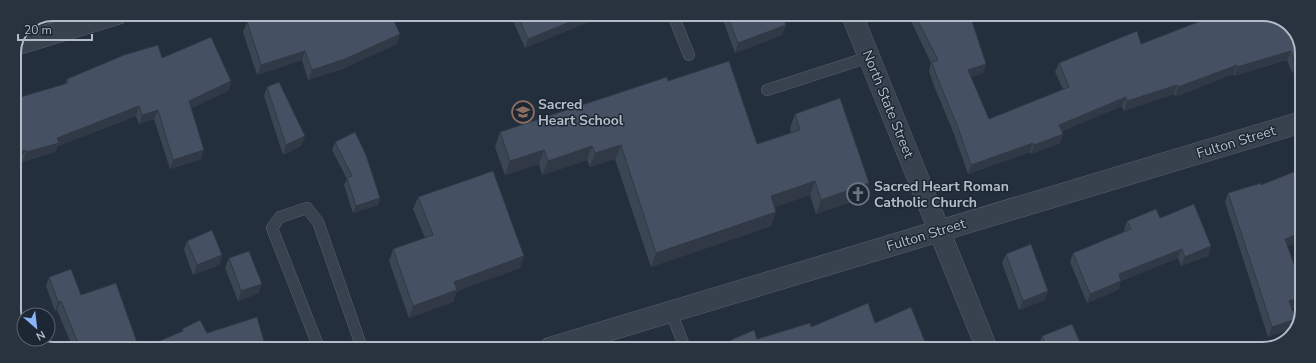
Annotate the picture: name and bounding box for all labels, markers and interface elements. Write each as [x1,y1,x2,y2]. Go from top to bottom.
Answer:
scale bar [18,16,92,42]
text: 20 m [24,22,52,38]
street label: North State Street [858,47,918,161]
place label: Sacred Heart School [538,95,624,130]
school or university icon: Sacred Heart School [510,99,536,125]
street label: Fulton Street [1194,121,1278,163]
place label: Sacred Heart Roman Catholic Church [874,177,1009,212]
church icon: Sacred Heart Roman Catholic Church [845,181,871,207]
street label: Fulton Street [884,214,968,256]
north arrow [16,307,56,347]
text: N [33,327,48,344]

